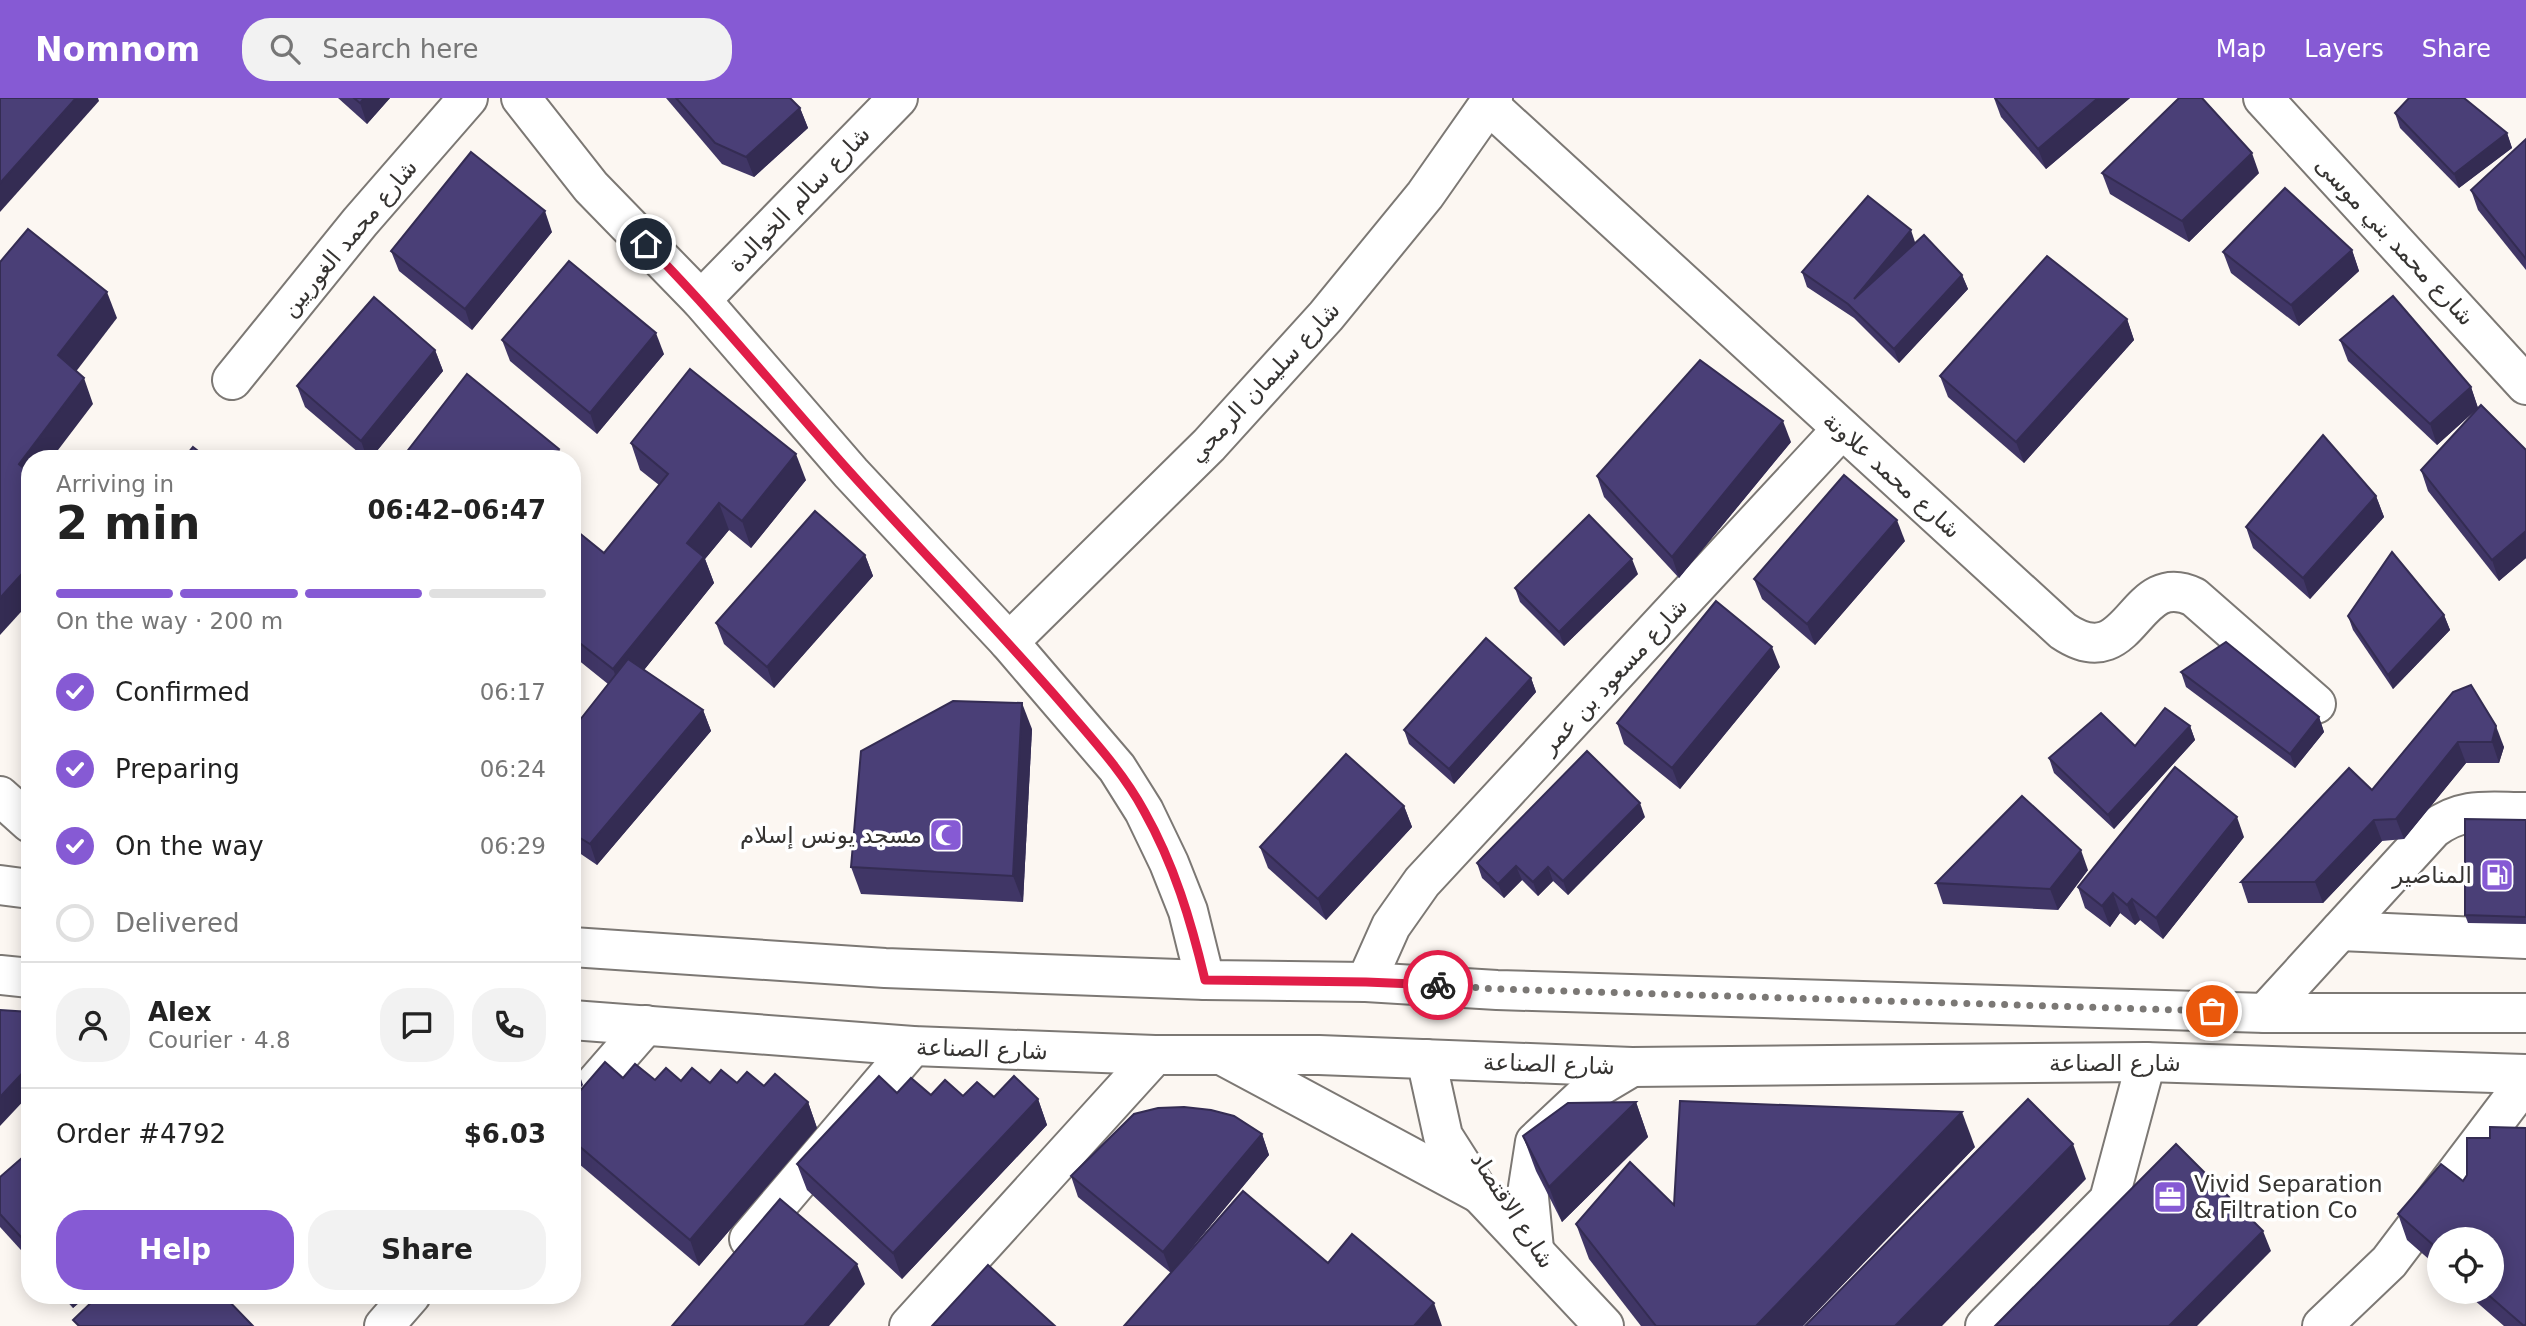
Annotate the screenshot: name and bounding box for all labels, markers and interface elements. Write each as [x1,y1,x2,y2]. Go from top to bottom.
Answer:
search box [242,18,732,81]
text: Nomnom [35,30,200,69]
icon: search [266,30,304,68]
text: Search here [322,34,478,64]
text: Map [2216,35,2266,63]
text: Layers [2304,35,2384,63]
text: Share [2422,35,2491,63]
street label: شارع سالم الخوالدة [723,121,876,278]
street label: شارع محمد بني موسى [2309,151,2480,331]
street label: شارع محمد الغوريين [276,154,423,322]
pin [616,214,676,274]
icon: home [627,225,665,263]
street label: شارع سليمان الرمحي [1183,297,1346,468]
street label: شارع محمد علاونة [1817,407,1966,544]
text: Arriving in [56,471,174,497]
text: 06:42–06:47 [367,495,546,525]
text: 2 min [56,496,200,550]
street label: شارع مسعود بن عمر [1535,593,1693,760]
text: On the way · 200 m [56,608,283,634]
icon: check [56,673,94,711]
text: Confirmed [115,677,250,707]
text: 06:17 [480,679,546,705]
icon: check [56,750,94,788]
text: Preparing [115,754,240,784]
text: 06:24 [480,756,546,782]
mosque icon: مسجد يونس إسلام [927,816,965,854]
place label: مسجد يونس إسلام [740,822,922,849]
icon: check [56,827,94,865]
text: On the way [115,831,264,861]
text: 06:29 [480,833,546,859]
fuel station icon: المناصير [2478,856,2516,894]
place label: المناصير [2391,862,2472,889]
text: Delivered [115,908,239,938]
courier [1403,950,1473,1020]
icon: bike [1419,966,1457,1004]
pin [2182,981,2242,1041]
button: person [56,988,130,1062]
button: chat [380,988,454,1062]
button: phone [472,988,546,1062]
icon: bag [2193,992,2231,1030]
text: Alex [148,997,211,1027]
text: Courier · 4.8 [148,1027,291,1053]
street label: شارع الصناعة [916,1034,1048,1065]
street label: شارع الصناعة [1483,1049,1615,1080]
street label: شارع الصناعة [2049,1050,2181,1077]
text: Order #4792 [56,1119,226,1149]
text: $6.03 [464,1119,546,1149]
street label: شارع الاقتصاد [1465,1147,1560,1273]
place label: Vivid Separation & Filtration Co [2194,1171,2383,1223]
office icon: Vivid Separation & Filtration Co [2151,1178,2189,1216]
button: Help [56,1210,294,1290]
button: Share [308,1210,546,1290]
map controls [2427,1227,2504,1304]
button: locate [2427,1227,2504,1304]

